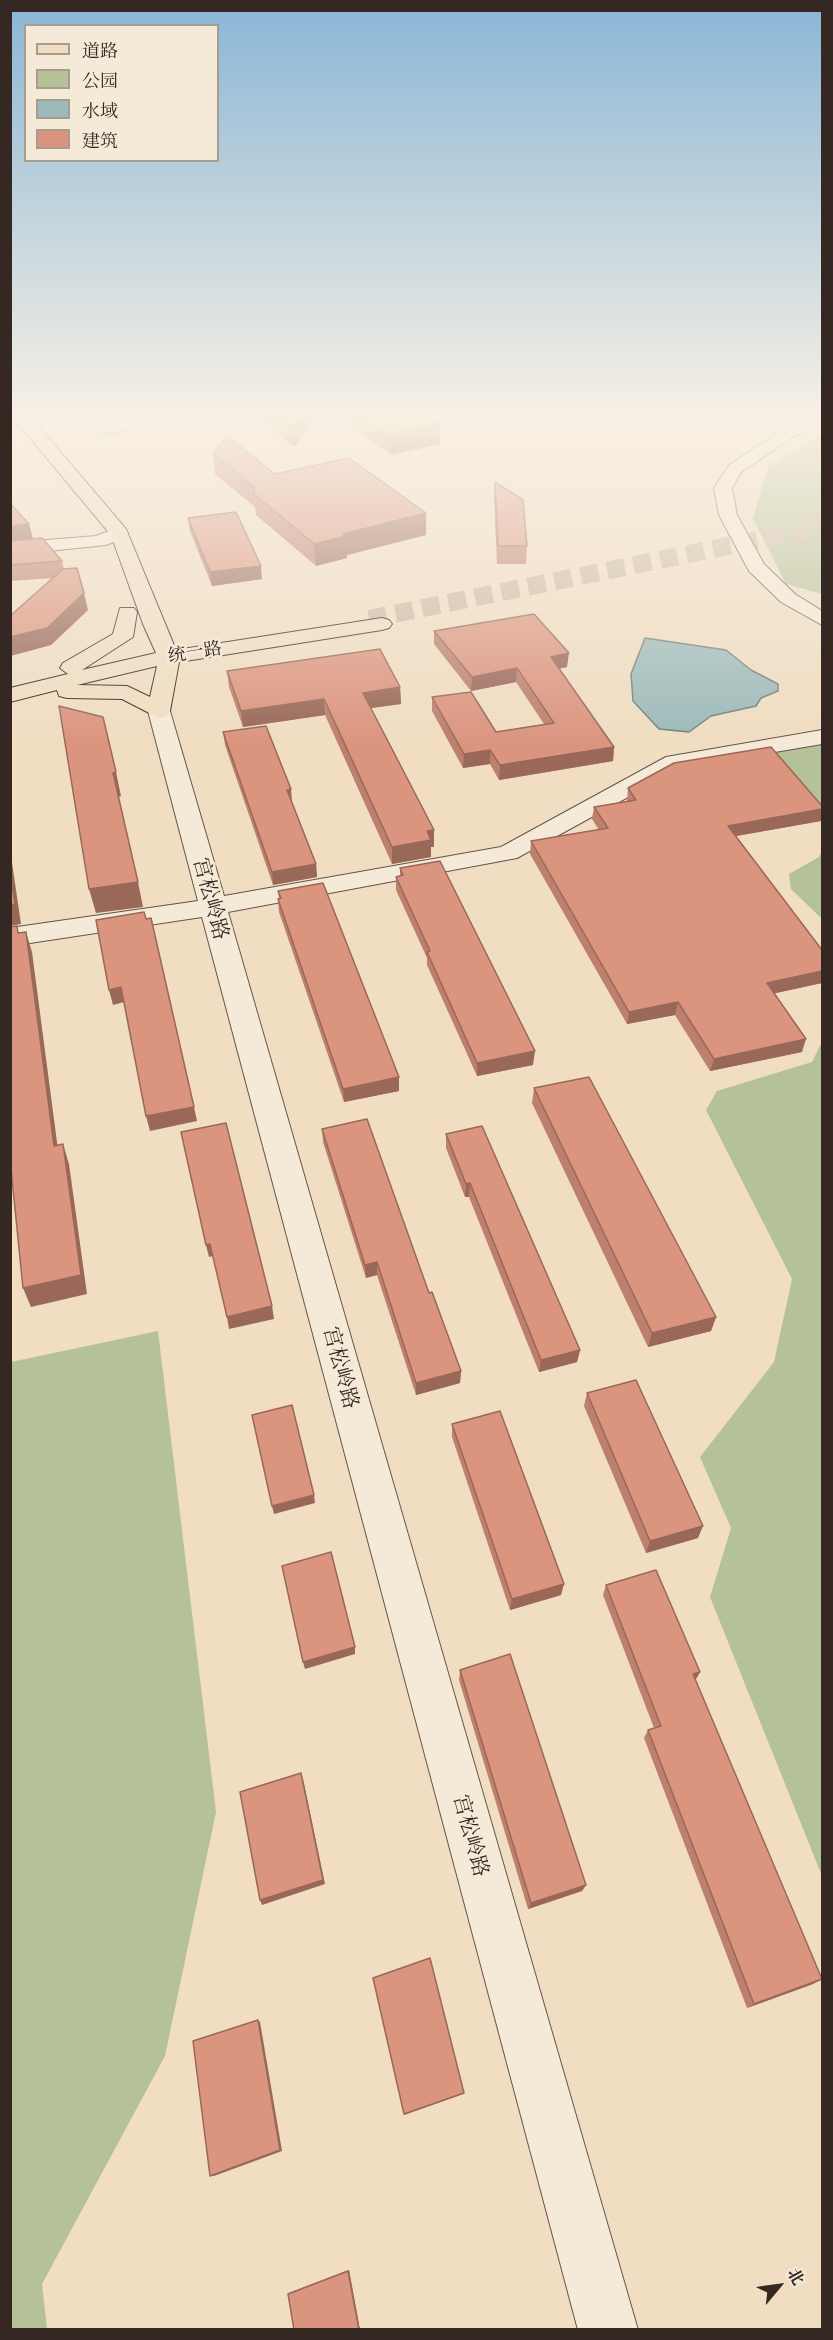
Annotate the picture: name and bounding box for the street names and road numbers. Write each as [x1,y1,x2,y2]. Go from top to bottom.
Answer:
street label: 统一路 [167,638,223,668]
street label: 宫松岭路 [187,855,233,943]
street label: 宫松岭路 [317,1324,363,1412]
street label: 宫松岭路 [447,1792,493,1880]

